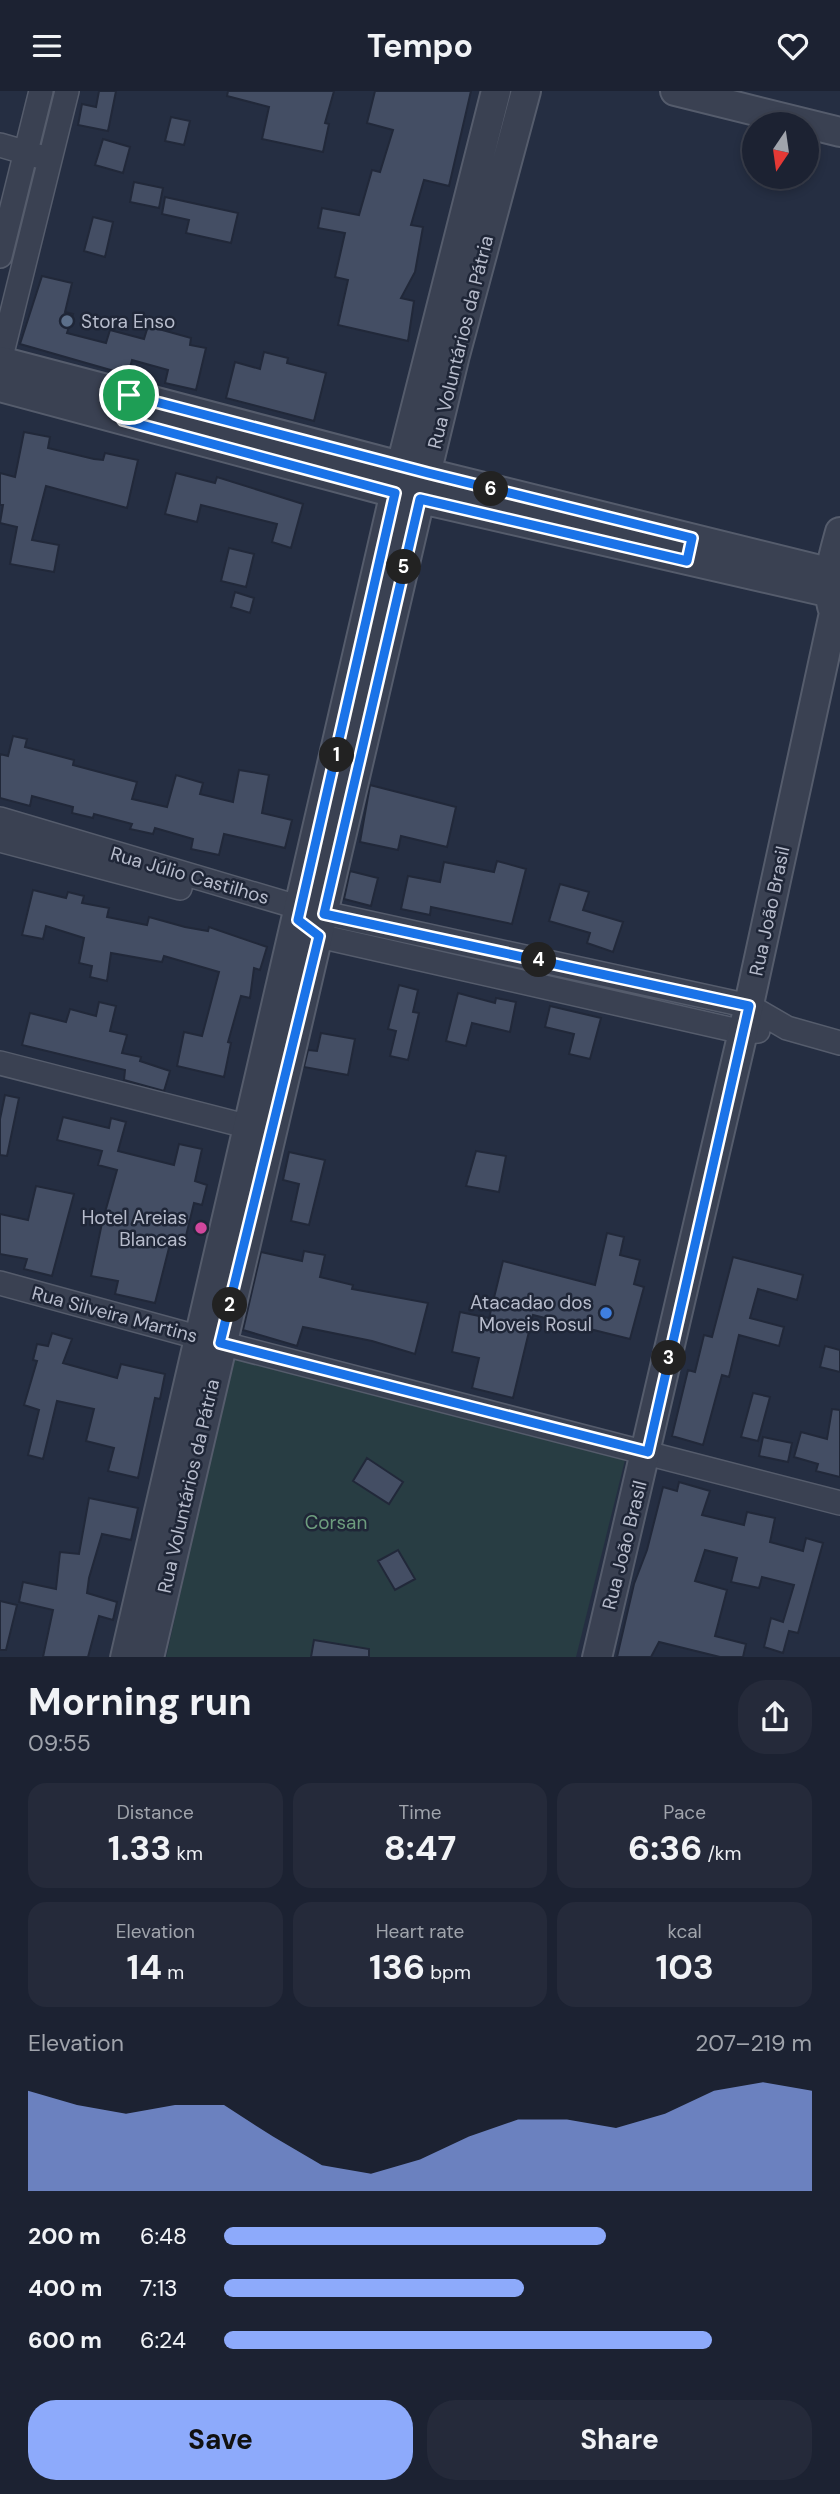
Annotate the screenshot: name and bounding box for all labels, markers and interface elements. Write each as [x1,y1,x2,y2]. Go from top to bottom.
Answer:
text: Tempo [367,25,473,67]
icon: menu [28,27,66,65]
icon: heart [774,27,812,65]
north arrow [742,112,819,189]
map controls [742,112,819,189]
street label: Rua Voluntários da Pátria [422,233,499,451]
place label: Stora Enso [81,309,175,334]
marker: Stora Enso [59,313,75,329]
pin [99,365,159,425]
icon: arrive [110,376,148,414]
pin: 6 [474,471,508,507]
text: 6 [484,476,497,501]
pin: 5 [386,549,422,585]
text: 5 [398,554,409,579]
pin: 1 [320,737,354,773]
text: 1 [333,742,340,767]
street label: Rua Júlio Castilhos [108,841,272,910]
street label: Rua João Brasil [744,844,795,978]
pin: 4 [522,943,556,977]
text: 4 [532,947,545,972]
place label: Hotel Areias Blancas [81,1205,187,1252]
marker: Hotel Areias Blancas [193,1220,209,1236]
street label: Rua Silveira Martins [29,1280,200,1349]
pin: 2 [212,1287,247,1323]
place label: Atacadao dos Moveis Rosul [470,1290,592,1337]
text: 2 [224,1292,235,1317]
marker: Atacadao dos Moveis Rosul [598,1305,614,1321]
pin: 3 [652,1341,686,1375]
text: 3 [663,1345,674,1370]
street label: Rua Voluntários da Pátria [152,1377,225,1596]
street label: Rua João Brasil [596,1478,653,1612]
park label: Corsan [305,1510,367,1535]
text: Morning run [28,1677,252,1727]
button: share [738,1680,812,1754]
text: 09:55 [28,1728,91,1758]
text: Distance [117,1800,194,1825]
text: Time [399,1800,441,1825]
text: Pace [663,1800,706,1825]
text: 1.33 [108,1825,171,1871]
text: 8:47 [384,1825,456,1871]
text: 6:36 [628,1825,702,1871]
text: km [171,1841,203,1866]
text: /km [702,1841,741,1866]
text: Elevation [116,1919,195,1944]
text: Heart rate [376,1919,464,1944]
text: kcal [667,1919,702,1944]
text: 14 [127,1944,162,1990]
text: 136 [369,1944,425,1990]
text: 103 [655,1944,714,1990]
text: m [162,1960,184,1985]
text: bpm [425,1960,471,1985]
text: Elevation [28,2028,124,2058]
text: 207–219 m [695,2028,812,2058]
text: 200 m [28,2221,101,2251]
text: 6:48 [140,2221,187,2251]
text: 400 m [28,2273,102,2303]
text: 7:13 [140,2273,178,2303]
text: 600 m [28,2325,102,2355]
text: 6:24 [140,2325,186,2355]
button: Save [28,2400,413,2480]
button: Share [427,2400,812,2480]

